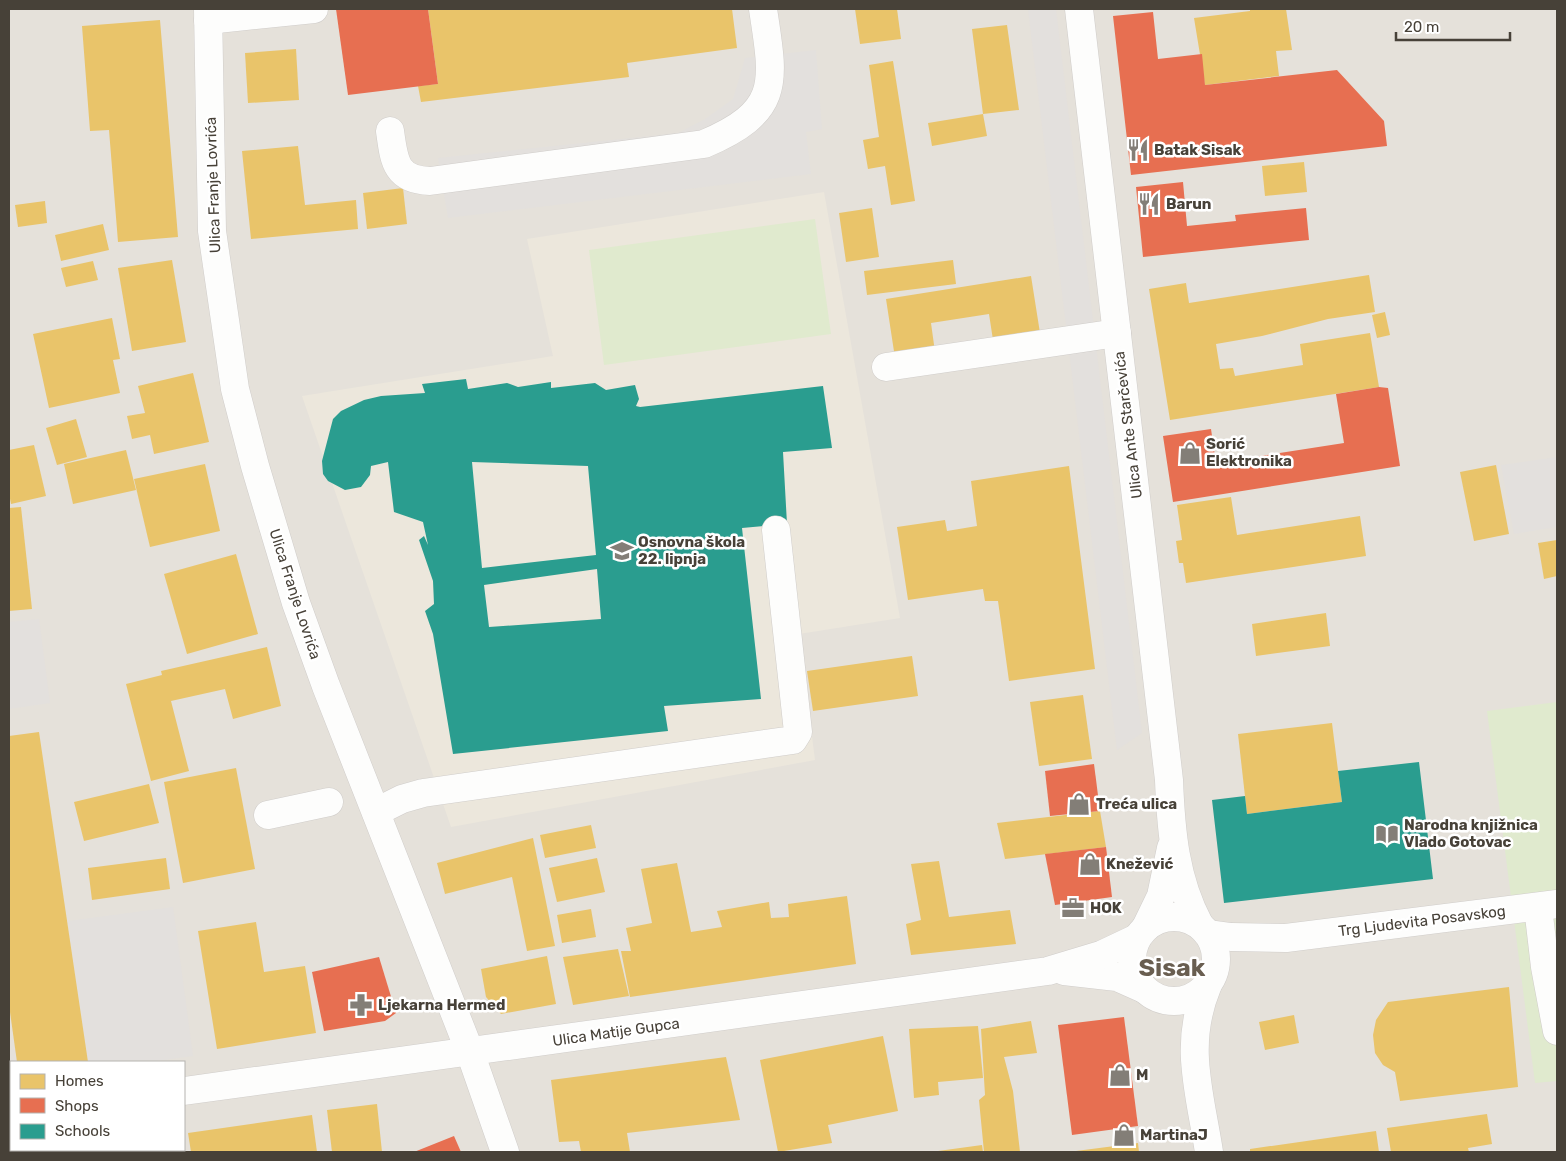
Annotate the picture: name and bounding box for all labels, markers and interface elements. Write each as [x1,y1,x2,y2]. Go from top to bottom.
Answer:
scale bar [1396,10,1510,42]
text: 20 m [1404,18,1439,36]
street label: Ulica Franje Lovrića [202,117,224,253]
restaurant icon: Batak Sisak [1125,137,1151,163]
place label: Batak Sisak [1154,141,1241,159]
restaurant icon: Barun [1136,191,1162,217]
place label: Barun [1166,195,1211,213]
street label: Ulica Ante Starčevića [1110,350,1146,500]
place label: Sorić Elektronika [1206,435,1292,470]
shop icon: Sorić Elektronika [1177,440,1203,466]
street label: Ulica Franje Lovrića [265,526,325,662]
place label: Osnovna škola 22. lipnja [638,533,745,568]
school or university icon: Osnovna škola 22. lipnja [609,538,635,564]
shop icon: Treća ulica [1066,791,1092,817]
place label: Treća ulica [1096,795,1177,813]
place label: Narodna knjižnica Vlado Gotovac [1404,816,1538,851]
library icon: Narodna knjižnica Vlado Gotovac [1374,821,1400,847]
shop icon: Knežević [1077,851,1103,877]
place label: Knežević [1106,855,1174,873]
office icon: HOK [1060,895,1086,921]
place label: HOK [1090,899,1122,917]
street label: Trg Ljudevita Posavskog [1337,902,1507,940]
district label: Sisak [1139,953,1206,982]
pharmacy icon: Ljekarna Hermed [348,992,374,1018]
place label: Ljekarna Hermed [378,996,505,1014]
street label: Ulica Matije Gupca [551,1014,681,1050]
legend [10,1061,185,1151]
shop icon: M [1107,1062,1133,1088]
place label: M [1136,1066,1148,1084]
text: Homes [55,1072,104,1090]
text: Shops [55,1097,99,1115]
text: Schools [55,1122,111,1140]
shop icon: MartinaJ [1111,1122,1137,1148]
place label: MartinaJ [1140,1126,1208,1144]

